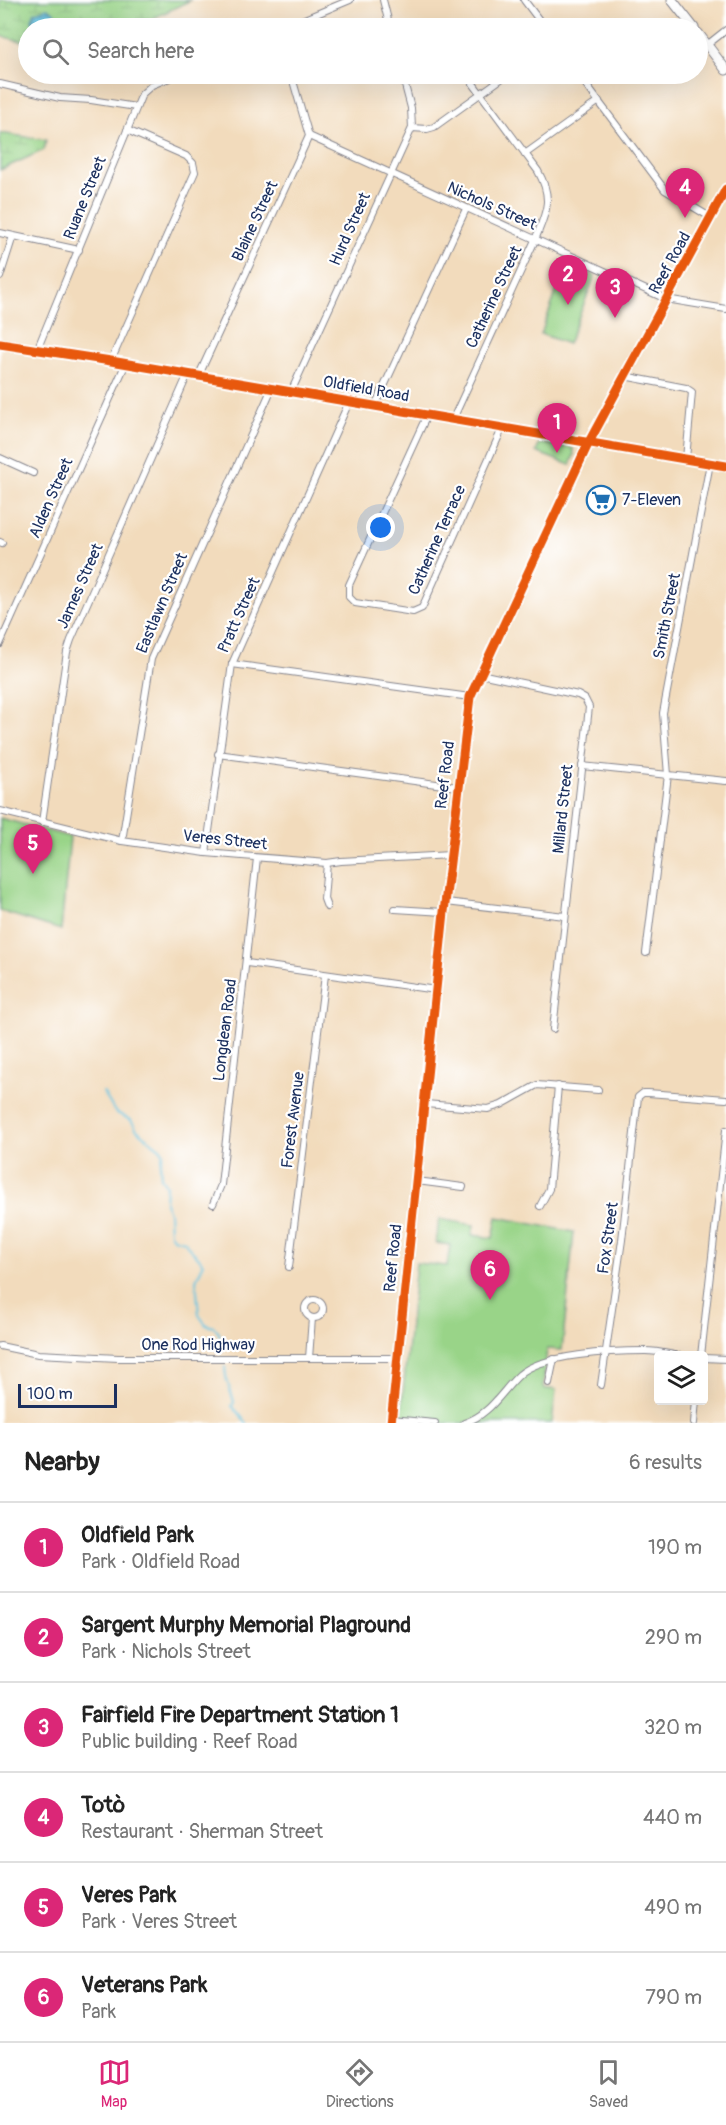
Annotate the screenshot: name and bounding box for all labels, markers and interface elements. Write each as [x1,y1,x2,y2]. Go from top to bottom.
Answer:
search box [18,18,708,84]
icon: search [39,35,72,68]
text: Search here [87,37,194,65]
street label: Ruane Street [59,153,111,243]
pin: 4 [666,168,704,218]
street label: Blaine Street [228,177,283,265]
street label: Nichols Street [444,177,540,235]
street label: Hurd Street [325,189,375,269]
street label: Reef Road [645,228,695,298]
street label: Catherine Street [462,242,527,351]
pin: 2 [548,256,588,305]
pin: 3 [596,268,634,318]
street label: Oldfield Road [321,372,411,406]
pin: 1 [538,404,576,453]
street label: Alden Street [24,454,78,541]
street label: Catherine Terrace [404,482,470,598]
supermarket icon: 7-Eleven [585,484,617,516]
place label: 7-Eleven [622,490,681,510]
your location [366,513,395,542]
street label: James Street [52,540,108,632]
street label: Eastlawn Street [132,549,192,656]
street label: Smith Street [649,571,685,661]
street label: Pratt Street [213,573,265,656]
street label: Reef Road [431,740,459,810]
street label: Millard Street [548,763,578,855]
pin: 5 [14,824,52,874]
street label: Veres Street [182,826,269,854]
street label: Longdean Road [209,978,241,1082]
street label: Forest Avenue [277,1071,309,1169]
street label: Fox Street [593,1200,623,1275]
street label: Reef Road [379,1223,407,1293]
pin: 6 [470,1250,510,1300]
street label: One Rod Highway [141,1335,255,1355]
map controls [654,1351,708,1405]
button: layers [654,1351,708,1405]
scale bar [18,1381,117,1408]
text: 100 m [27,1384,73,1404]
text: Nearby [24,1446,100,1478]
text: 6 results [629,1450,702,1475]
text: Oldfield Park [81,1521,194,1549]
text: 1 [40,1535,47,1560]
text: 190 m [648,1535,702,1560]
text: Park · Oldfield Road [81,1549,240,1574]
text: Sargent Murphy Memorial Plaground [81,1611,411,1639]
text: 2 [38,1625,49,1650]
text: 290 m [645,1625,702,1650]
text: Park · Nichols Street [81,1639,251,1664]
text: Fairfield Fire Department Station 1 [81,1701,399,1729]
text: 3 [38,1715,49,1740]
text: 320 m [644,1715,702,1740]
text: Public building · Reef Road [81,1729,298,1754]
text: Totò [81,1791,125,1819]
text: 4 [38,1805,49,1830]
text: 440 m [643,1805,702,1830]
text: Restaurant · Sherman Street [81,1819,323,1844]
text: Veres Park [81,1881,176,1909]
text: 5 [38,1895,49,1920]
text: 490 m [644,1895,702,1920]
text: Park · Veres Street [81,1909,237,1934]
text: Veterans Park [81,1971,207,1999]
text: 6 [38,1985,49,2010]
text: 790 m [645,1985,702,2010]
text: Park [81,1999,116,2024]
tab: Map [98,2056,131,2112]
tab: Directions [326,2056,394,2112]
tab: Saved [589,2056,628,2112]

